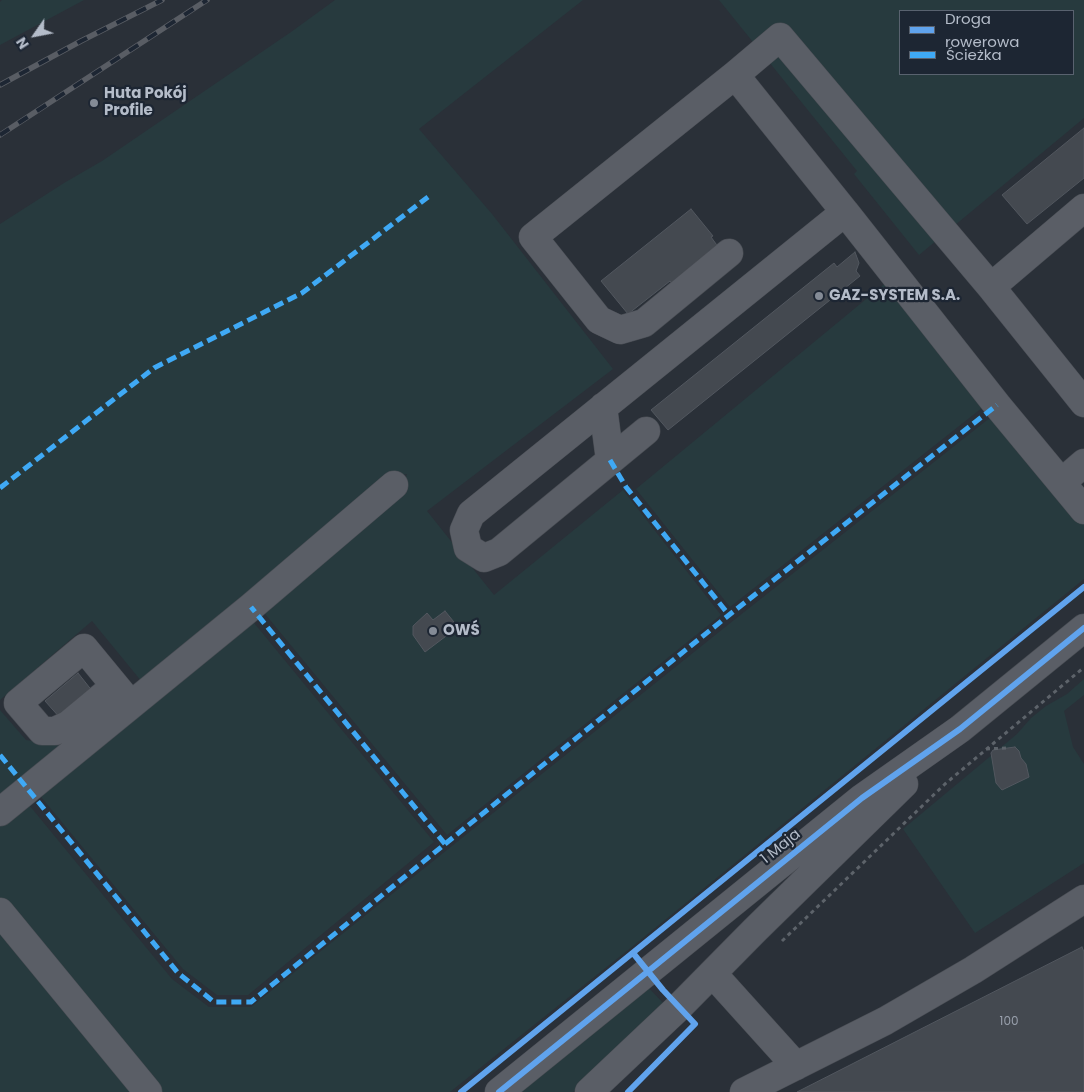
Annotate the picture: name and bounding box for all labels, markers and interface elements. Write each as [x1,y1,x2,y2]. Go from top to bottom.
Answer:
text: Droga rowerowa [945,8,1019,52]
north arrow [10,10,60,60]
legend [899,10,1074,75]
text: N [11,33,34,53]
text: Ścieżka [946,44,1002,65]
place label: Huta Pokój Profile [104,85,187,120]
marker: Huta Pokój Profile [88,97,100,109]
place label: GAZ-SYSTEM S.A. [829,287,960,305]
marker: GAZ-SYSTEM S.A. [813,290,825,302]
place label: OWŚ [443,622,480,640]
marker: OWŚ [427,625,439,637]
street label: 1 Maja [758,826,804,868]
house number: 100 [1000,1015,1018,1029]

